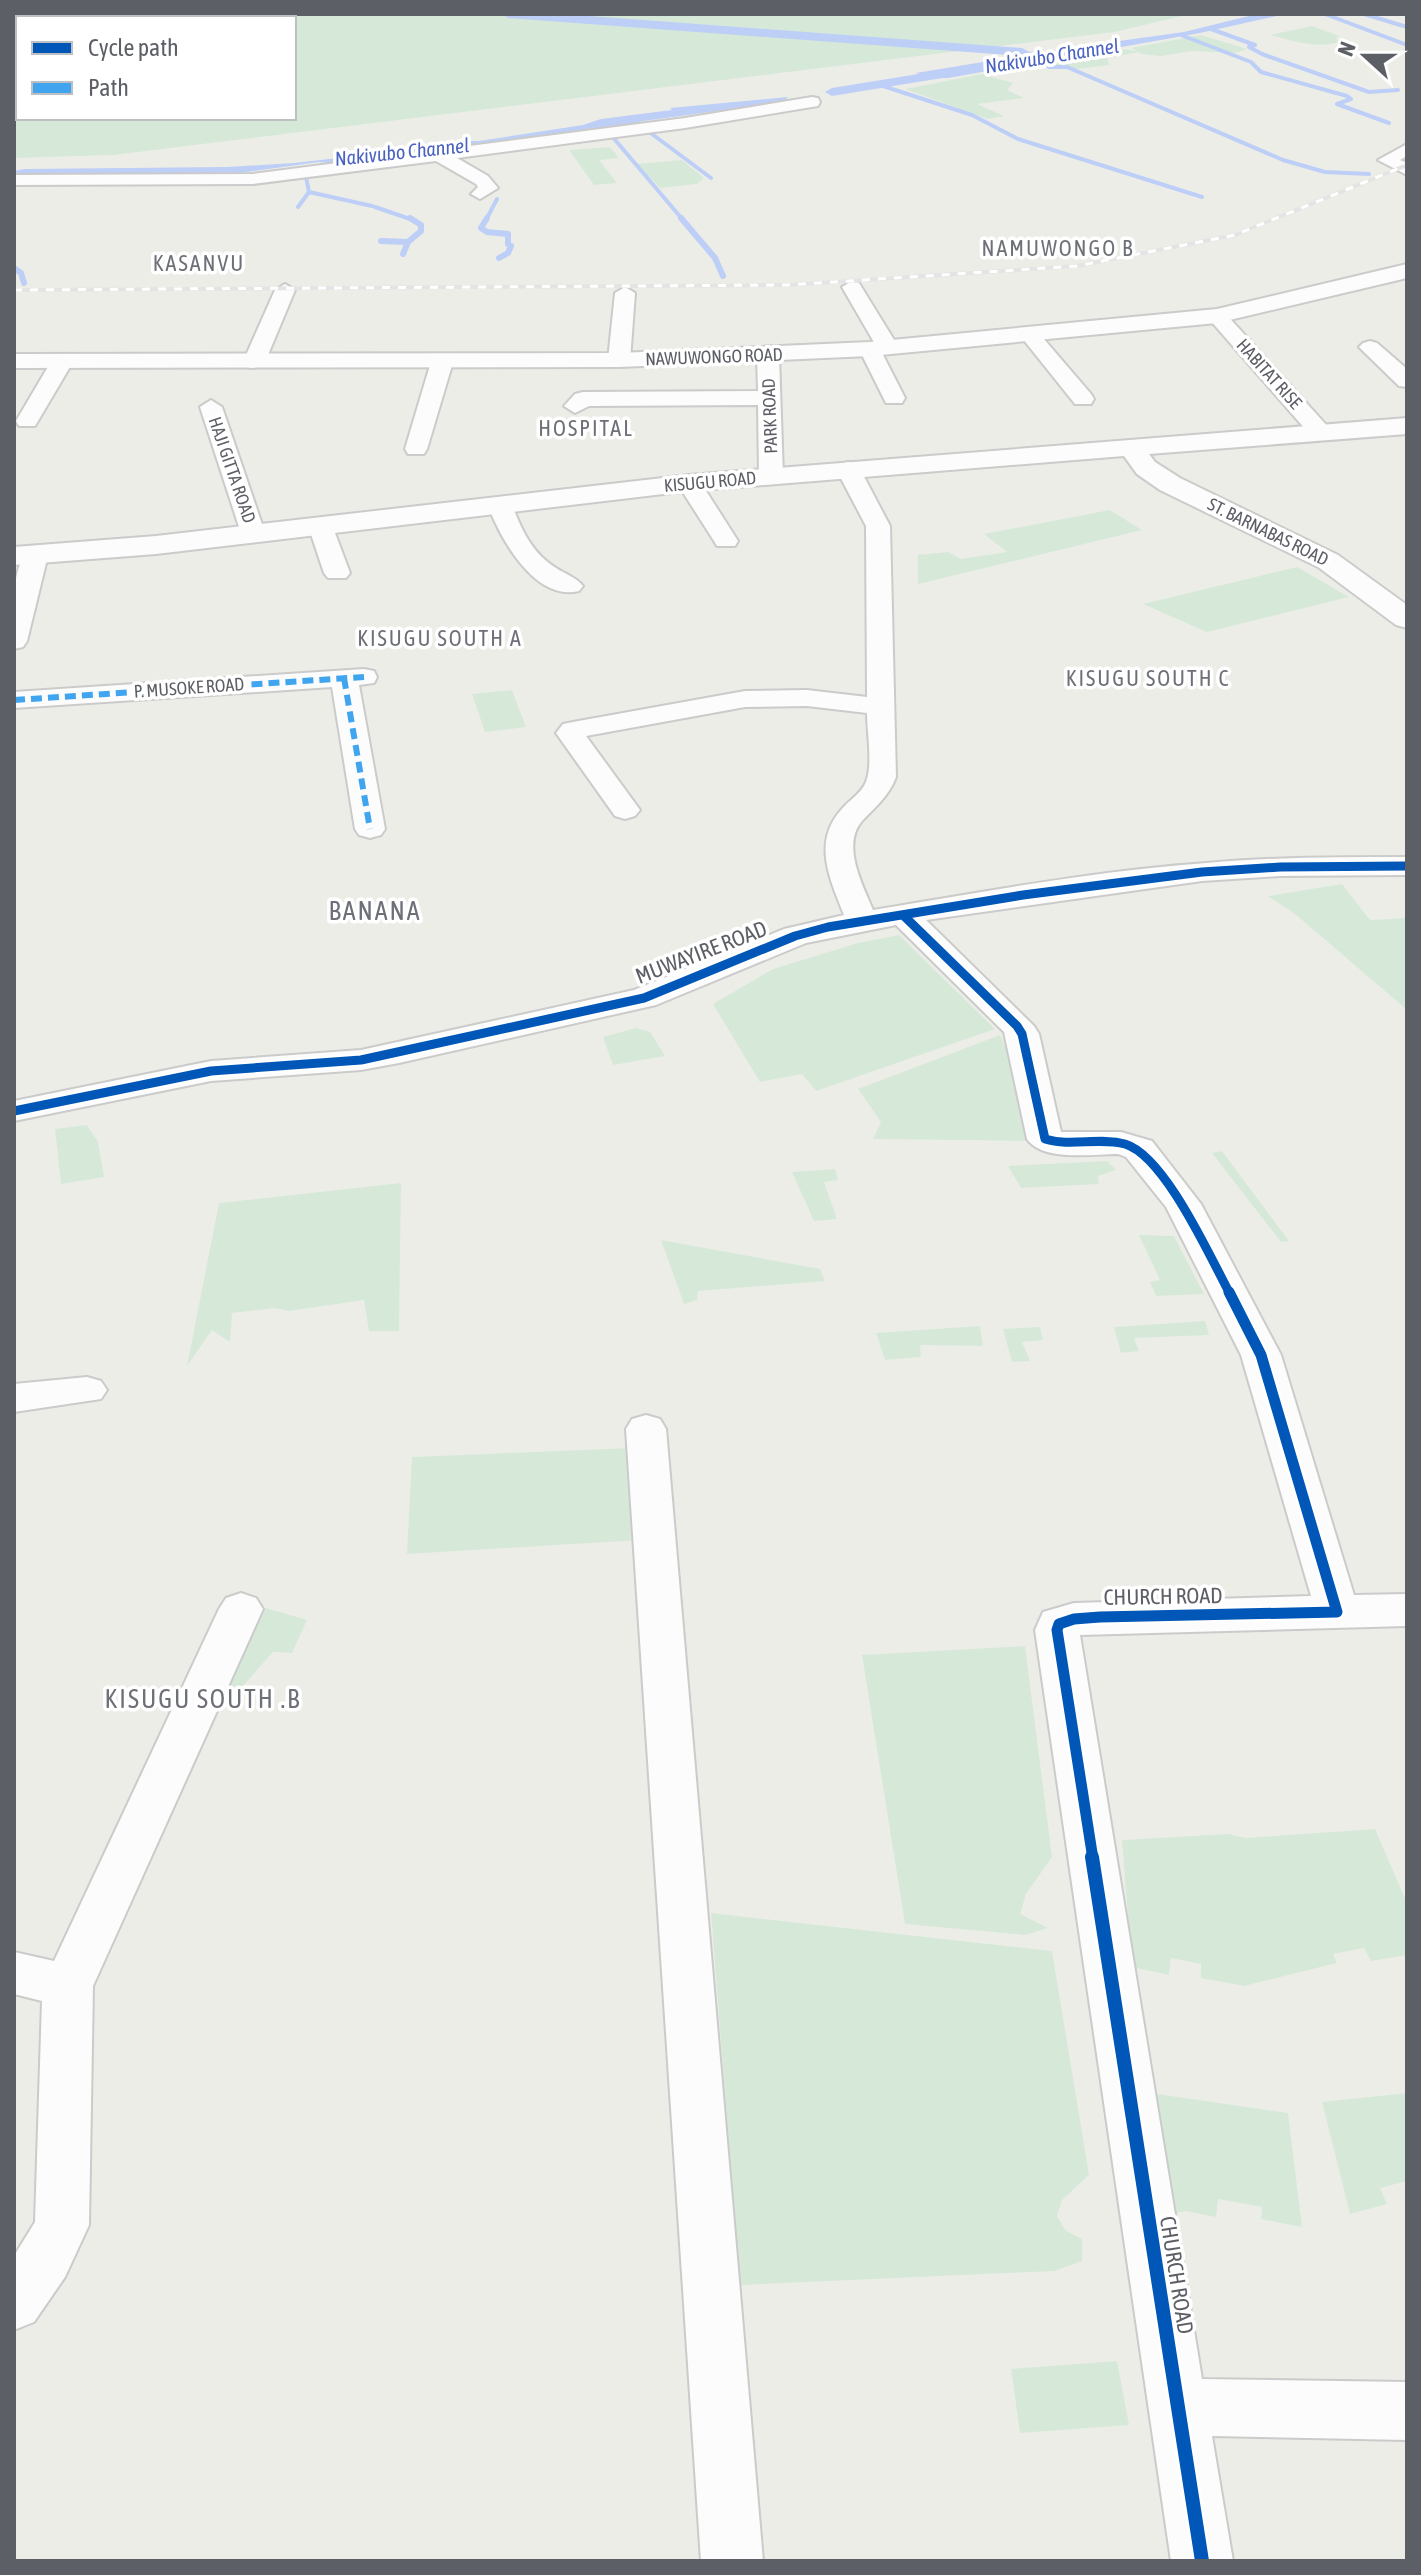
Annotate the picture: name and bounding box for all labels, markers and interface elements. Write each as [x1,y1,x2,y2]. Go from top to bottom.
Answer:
legend [16,16,296,120]
north arrow [1325,16,1405,96]
text: Cycle path [88,34,179,61]
water label: Nakivubo Channel [983,34,1120,77]
text: N [1332,38,1361,60]
text: Path [88,74,129,101]
water label: Nakivubo Channel [334,133,470,170]
district label: NAMUWONGO B [982,235,1135,261]
district label: KASANVU [153,250,245,276]
street label: HABITAT RISE [1233,334,1306,413]
street label: NAWUWONGO ROAD [645,344,783,369]
street label: PARK ROAD [758,378,781,454]
street label: HAJI GITTA ROAD [205,414,260,526]
district label: HOSPITAL [538,415,634,441]
street label: KISUGU ROAD [663,467,757,496]
street label: ST. BARNABAS ROAD [1204,493,1332,570]
district label: KISUGU SOUTH A [357,625,523,651]
district label: KISUGU SOUTH C [1066,665,1230,691]
street label: P. MUSOKE ROAD [133,673,245,702]
district label: BANANA [328,896,422,926]
street label: MUWAYIRE ROAD [632,915,770,989]
street label: CHURCH ROAD [1103,1582,1223,1610]
district label: KISUGU SOUTH .B [105,1684,301,1714]
street label: CHURCH ROAD [1155,2214,1199,2336]

